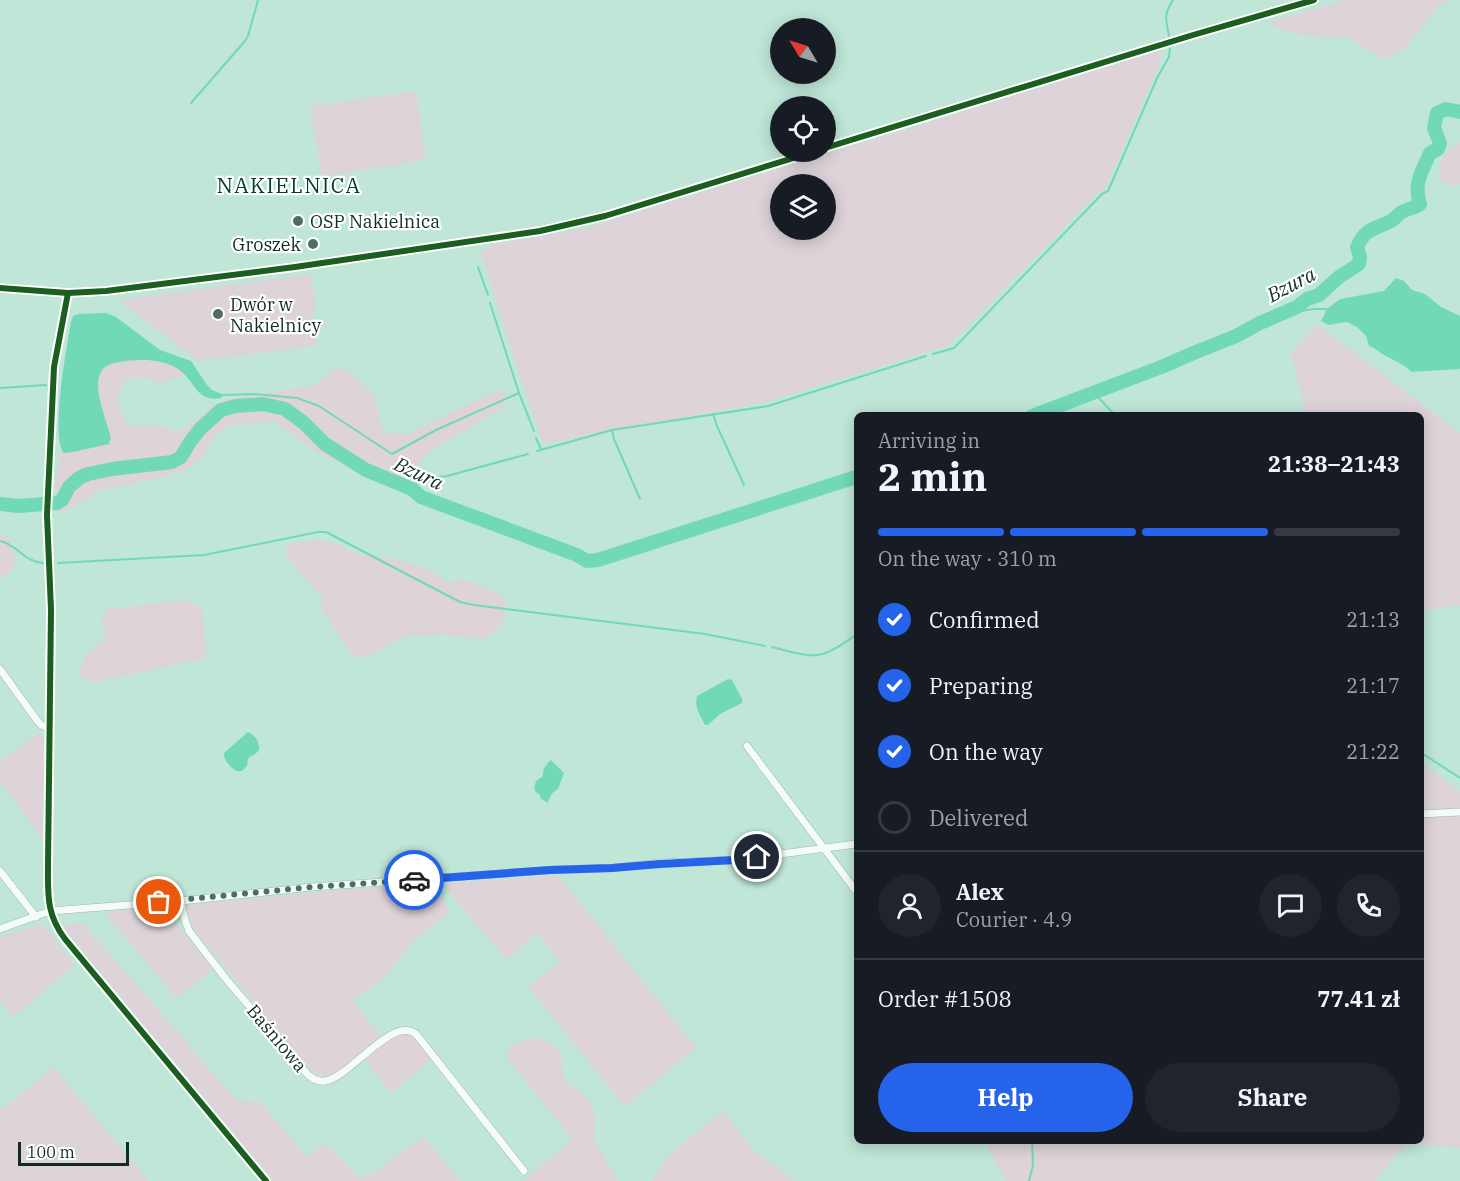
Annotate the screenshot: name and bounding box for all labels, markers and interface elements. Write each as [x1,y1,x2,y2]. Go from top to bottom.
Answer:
north arrow [770,18,836,84]
map controls [770,18,836,240]
button: locate [770,96,836,162]
district label: NAKIELNICA [217,171,361,199]
button: layers [770,174,836,240]
place label: OSP Nakielnica [310,210,440,233]
marker: OSP Nakielnica [291,214,305,228]
place label: Groszek [232,233,301,256]
marker: Groszek [306,237,320,251]
water label: Bzura [1261,260,1320,308]
place label: Dwór w Nakielnicy [230,293,321,337]
marker: Dwór w Nakielnicy [211,307,225,321]
text: Arriving in [878,427,980,454]
water label: Bzura [389,449,448,496]
text: 21:38–21:43 [1268,449,1400,478]
text: 2 min [878,451,987,502]
text: On the way · 310 m [878,545,1057,572]
icon: check [878,603,911,636]
text: Confirmed [929,605,1040,634]
text: 21:13 [1346,606,1400,633]
icon: check [878,669,911,702]
text: Preparing [929,671,1033,700]
text: 21:17 [1346,672,1400,699]
icon: check [878,735,911,768]
text: On the way [929,737,1043,766]
text: 21:22 [1346,738,1400,765]
text: Delivered [929,803,1028,832]
pin [731,831,782,882]
icon: home [740,840,773,873]
courier [384,850,444,910]
icon: car [398,864,431,897]
button: person [878,874,941,937]
button: chat [1259,874,1322,937]
button: phone [1337,874,1400,937]
pin [133,876,184,927]
text: Alex [956,877,1004,906]
icon: bag [142,885,175,918]
text: Courier · 4.9 [956,906,1072,933]
text: Order #1508 [878,984,1012,1013]
text: 77.41 zł [1317,984,1400,1013]
street label: Baśniowa [242,999,312,1077]
button: Help [878,1063,1133,1132]
button: Share [1145,1063,1400,1132]
scale bar [18,1139,129,1166]
text: 100 m [27,1142,75,1162]

